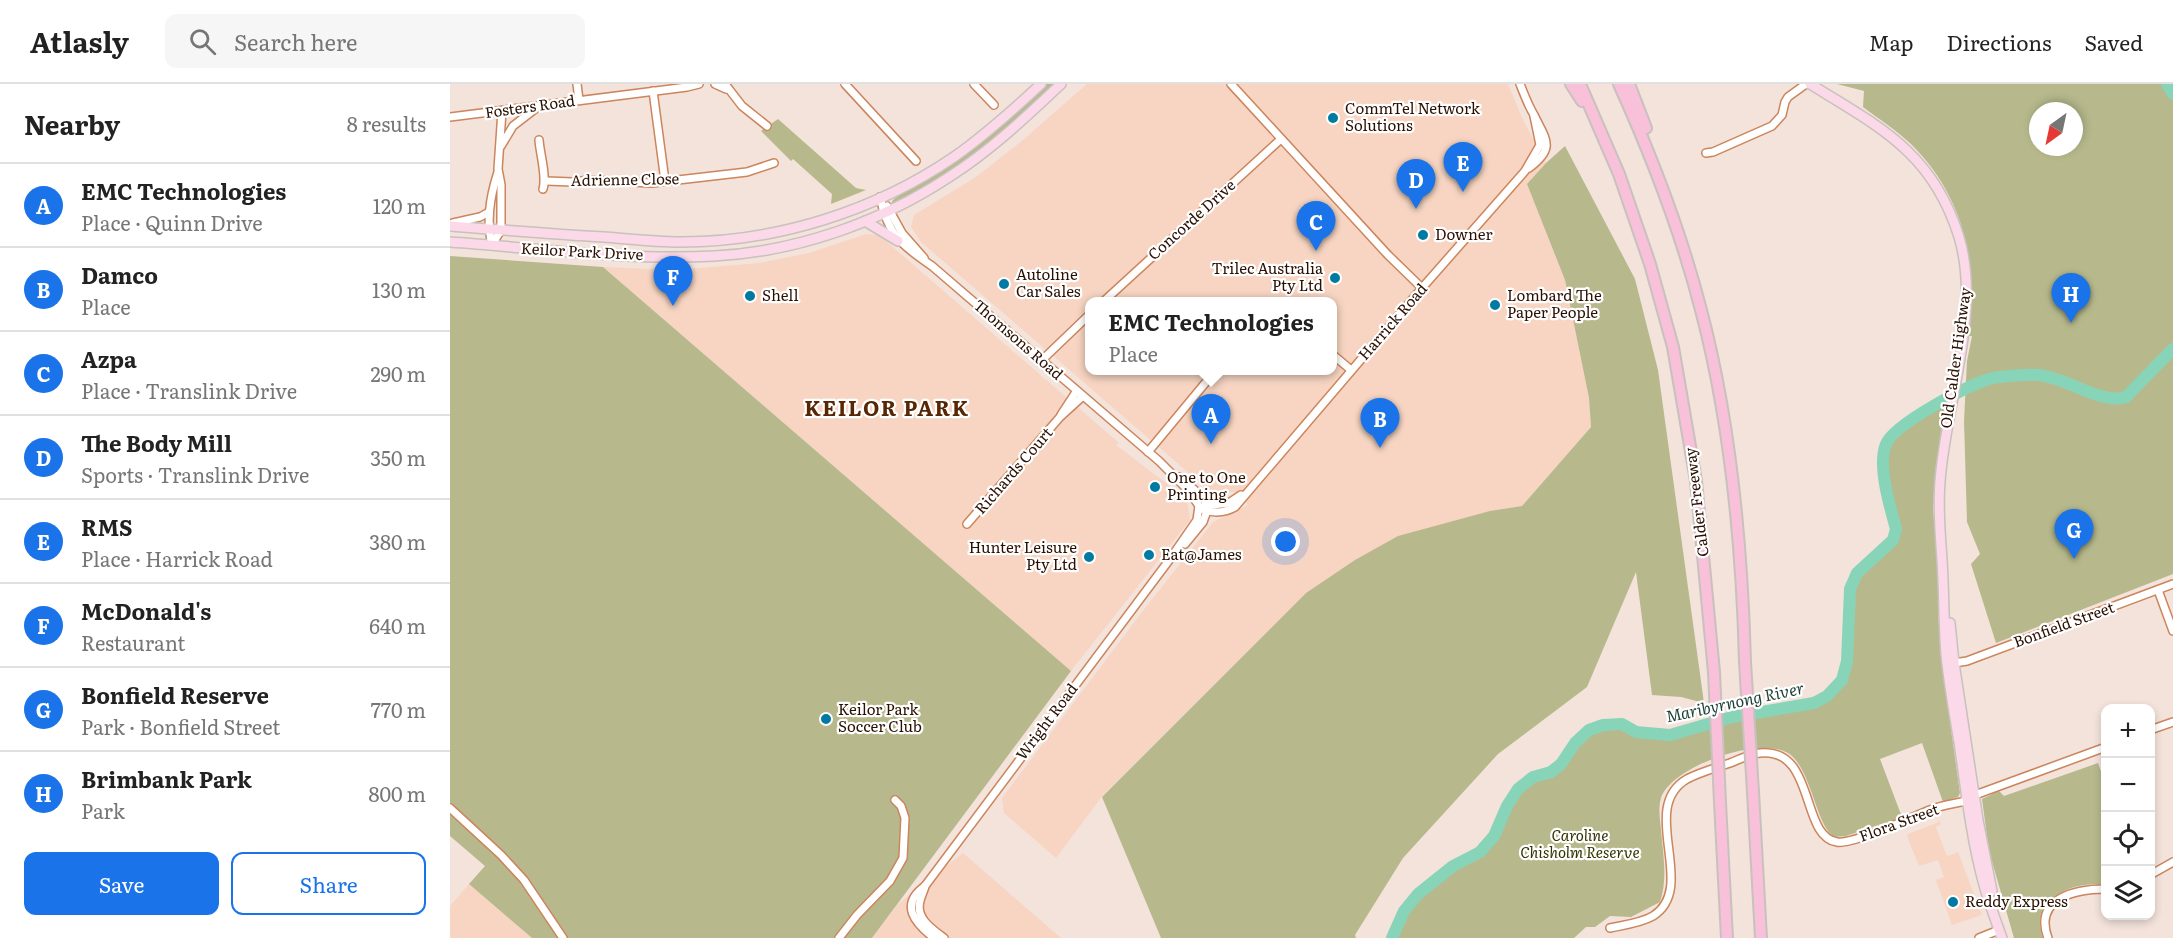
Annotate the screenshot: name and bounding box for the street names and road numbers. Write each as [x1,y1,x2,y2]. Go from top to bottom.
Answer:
street label: Fosters Road [483,88,576,123]
street label: Adrienne Close [571,166,680,191]
street label: Concorde Drive [1142,173,1240,265]
street label: Keilor Park Drive [520,236,644,265]
street label: Harrick Road [1352,277,1432,365]
street label: Old Calder Highway [1933,285,1976,430]
street label: Thomsons Road [969,293,1069,385]
street label: Richards Court [968,421,1057,519]
street label: Calder Freeway [1677,446,1714,558]
street label: Bonfield Street [2010,595,2117,652]
street label: Wright Road [1009,678,1082,764]
street label: Flora Street [1855,796,1942,847]

